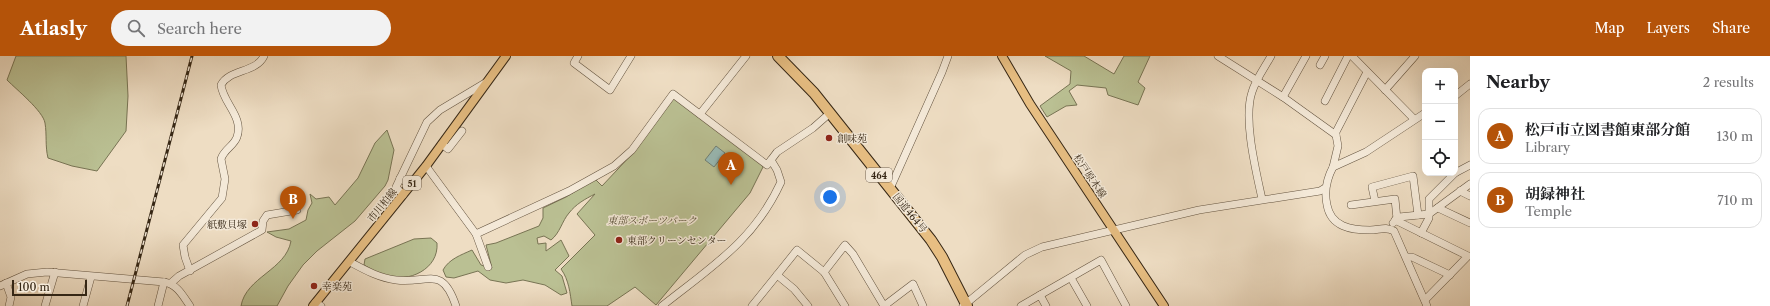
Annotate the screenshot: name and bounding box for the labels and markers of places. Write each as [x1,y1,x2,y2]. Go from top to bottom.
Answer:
place label: 創味苑 [837,132,867,145]
marker: 創味苑 [824,133,834,143]
pin: A [718,152,744,185]
pin: B [280,186,306,219]
place label: 紙敷貝塚 [207,218,247,231]
marker: 紙敷貝塚 [250,219,260,229]
place label: 東部クリーンセンター [627,234,726,247]
marker: 東部クリーンセンター [614,235,624,245]
place label: 幸楽苑 [322,280,352,293]
marker: 幸楽苑 [309,281,319,291]

